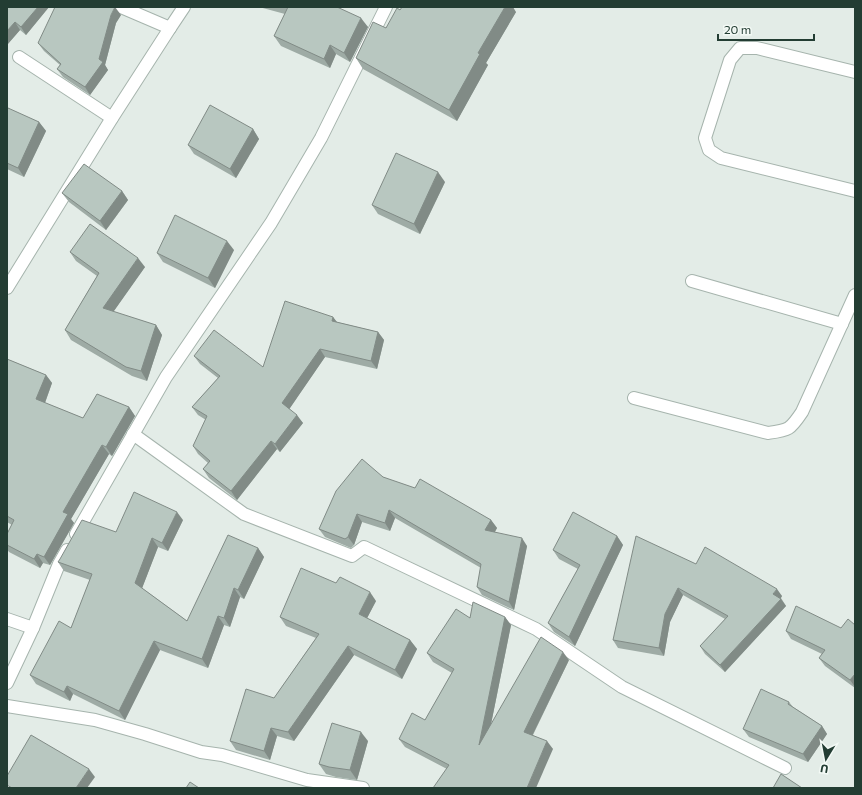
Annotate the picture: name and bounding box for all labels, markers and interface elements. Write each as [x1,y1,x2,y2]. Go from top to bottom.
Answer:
scale bar [718,16,814,42]
text: 20 m [724,22,751,36]
north arrow [806,739,846,779]
text: U [819,762,829,776]

